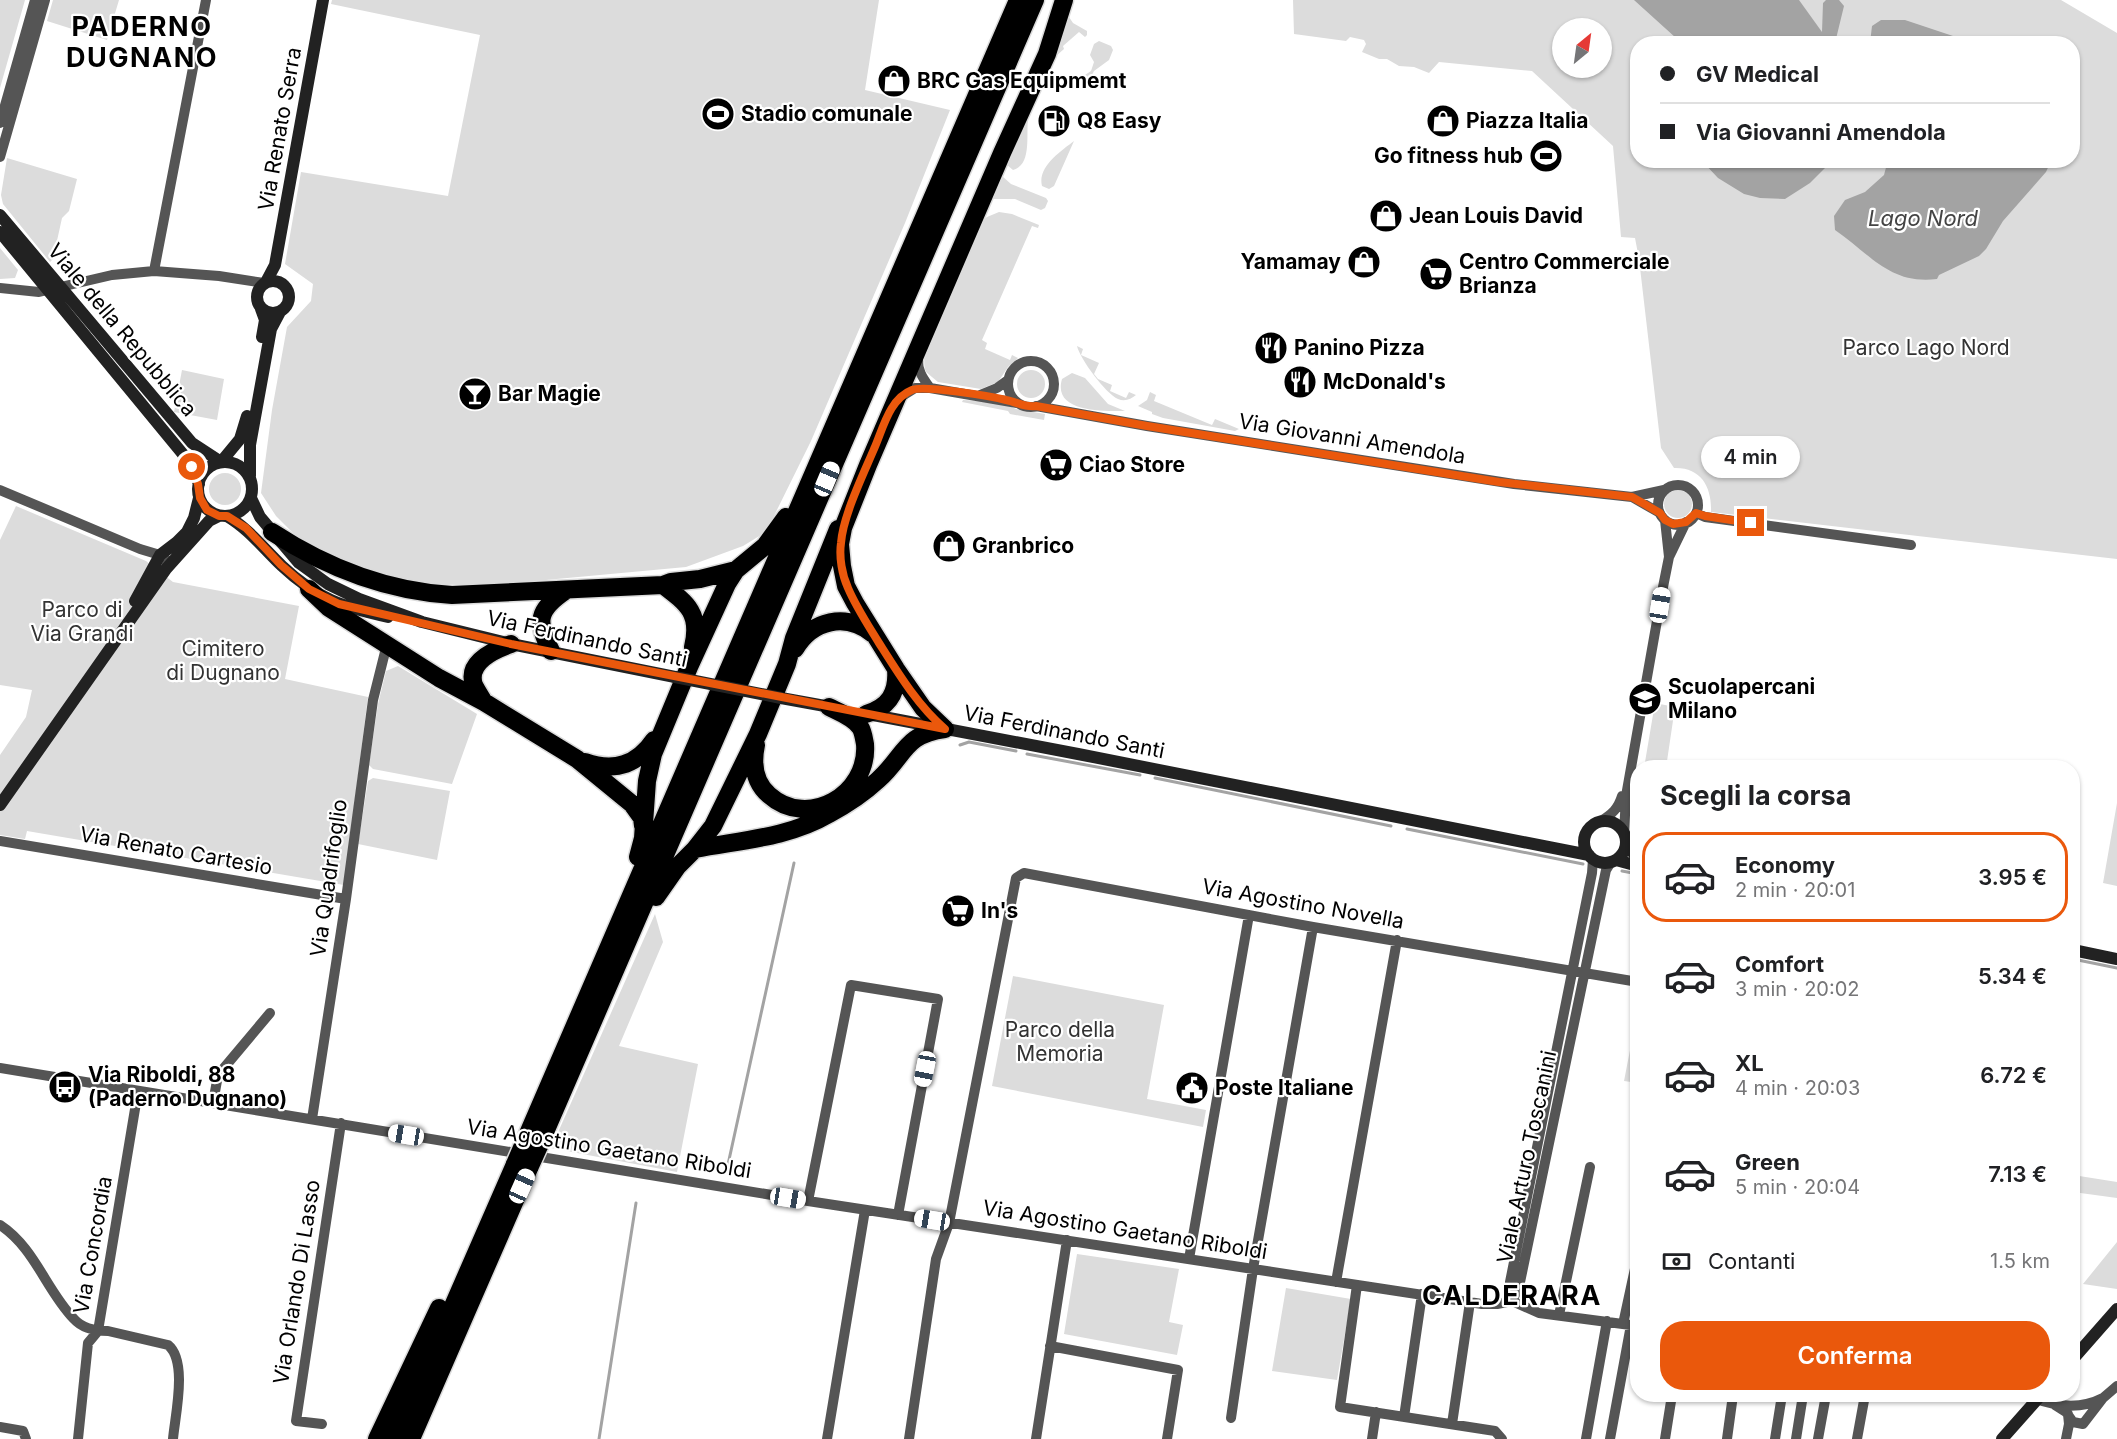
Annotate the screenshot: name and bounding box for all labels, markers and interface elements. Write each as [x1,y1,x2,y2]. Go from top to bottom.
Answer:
district label: PADERNO DUGNANO [66,10,218,74]
north arrow [1552,18,1612,78]
map controls [1552,18,1612,78]
street label: Via Renato Serra [253,45,306,213]
text: GV Medical [1696,61,1819,87]
shop icon: BRC Gas Equipmemt [876,63,912,99]
place label: BRC Gas Equipmemt [917,68,1127,93]
sports icon: Stadio comunale [700,96,736,132]
place label: Stadio comunale [741,101,912,126]
fuel station icon: Q8 Easy [1036,103,1072,139]
shop icon: Piazza Italia [1425,103,1461,139]
place label: Q8 Easy [1077,108,1162,133]
place label: Piazza Italia [1466,108,1588,133]
text: Via Giovanni Amendola [1696,119,1946,145]
sports icon: Go fitness hub [1528,138,1564,174]
place label: Go fitness hub [1374,143,1523,168]
shop icon: Jean Louis David [1368,198,1404,234]
place label: Jean Louis David [1409,203,1583,228]
water label: Lago Nord [1868,205,1979,231]
street label: Viale della Repubblica [43,238,202,421]
shop icon: Yamamay [1346,244,1382,280]
place label: Yamamay [1241,249,1341,274]
place label: Centro Commerciale Brianza [1459,249,1669,298]
supermarket icon: Centro Commerciale Brianza [1418,256,1454,292]
restaurant icon: Panino Pizza [1253,330,1289,366]
place label: Panino Pizza [1294,335,1425,360]
park label: Parco Lago Nord [1842,335,2010,360]
restaurant icon: McDonald's [1282,364,1318,400]
place label: McDonald's [1323,369,1446,394]
bar icon: Bar Magie [457,376,493,412]
place label: Bar Magie [498,381,601,406]
street label: Via Giovanni Amendola [1237,408,1467,469]
callout: 4 min [1702,436,1800,478]
text: 4 min [1724,445,1777,469]
supermarket icon: Ciao Store [1038,447,1074,483]
place label: Ciao Store [1079,452,1185,477]
route start [178,453,205,480]
car [812,459,842,499]
route end [1737,509,1764,536]
shop icon: Granbrico [931,528,967,564]
place label: Granbrico [972,533,1074,558]
car [1648,586,1672,624]
park label: Parco di Via Grandi [31,597,134,646]
street label: Via Ferdinando Santi [485,605,690,672]
park label: Cimitero di Dugnano [166,636,280,685]
place label: Scuolapercani Milano [1668,674,1815,723]
school or university icon: Scuolapercani Milano [1627,681,1663,717]
street label: Via Ferdinando Santi [961,700,1167,763]
text: Scegli la corsa [1660,779,1851,812]
street label: Via Quadrifoglio [305,797,352,958]
street label: Via Renato Cartesio [78,821,274,880]
icon: car [1663,850,1717,904]
text: Economy [1735,852,1835,878]
text: 3.95 € [1978,864,2047,890]
street label: Via Agostino Novella [1200,873,1406,934]
text: 2 min · 20:01 [1735,878,1855,902]
supermarket icon: In's [940,893,976,929]
place label: In's [981,898,1018,923]
icon: car [1663,949,1717,1003]
text: Comfort [1735,951,1824,977]
text: 5.34 € [1978,963,2047,989]
text: 3 min · 20:02 [1735,977,1860,1001]
park label: Parco della Memoria [1005,1017,1115,1066]
street label: Viale Arturo Toscanini [1492,1048,1561,1266]
icon: car [1663,1048,1717,1102]
car [913,1050,937,1088]
text: XL [1735,1050,1764,1076]
place label: Via Riboldi, 88 (Paderno Dugnano) [88,1062,287,1111]
text: 6.72 € [1980,1062,2047,1088]
bus stop icon: Via Riboldi, 88 (Paderno Dugnano) [47,1069,83,1105]
public building icon: Poste Italiane [1174,1070,1210,1106]
place label: Poste Italiane [1215,1075,1353,1100]
text: 4 min · 20:03 [1735,1076,1860,1100]
street label: Via Agostino Gaetano Riboldi [465,1114,753,1183]
car [387,1123,425,1147]
icon: car [1663,1147,1717,1201]
text: Green [1735,1149,1800,1175]
text: 7.13 € [1988,1161,2047,1187]
car [506,1166,538,1206]
street label: Via Concordia [68,1174,117,1316]
text: 5 min · 20:04 [1735,1175,1860,1199]
street label: Via Orlando Di Lasso [268,1178,325,1386]
car [769,1186,807,1210]
street label: Via Agostino Gaetano Riboldi [981,1195,1269,1264]
car [913,1208,951,1232]
icon: cash [1660,1245,1693,1278]
text: Contanti [1708,1248,1795,1274]
text: 1.5 km [1990,1249,2050,1273]
district label: CALDERARA [1422,1279,1602,1312]
button: Conferma [1660,1321,2050,1390]

